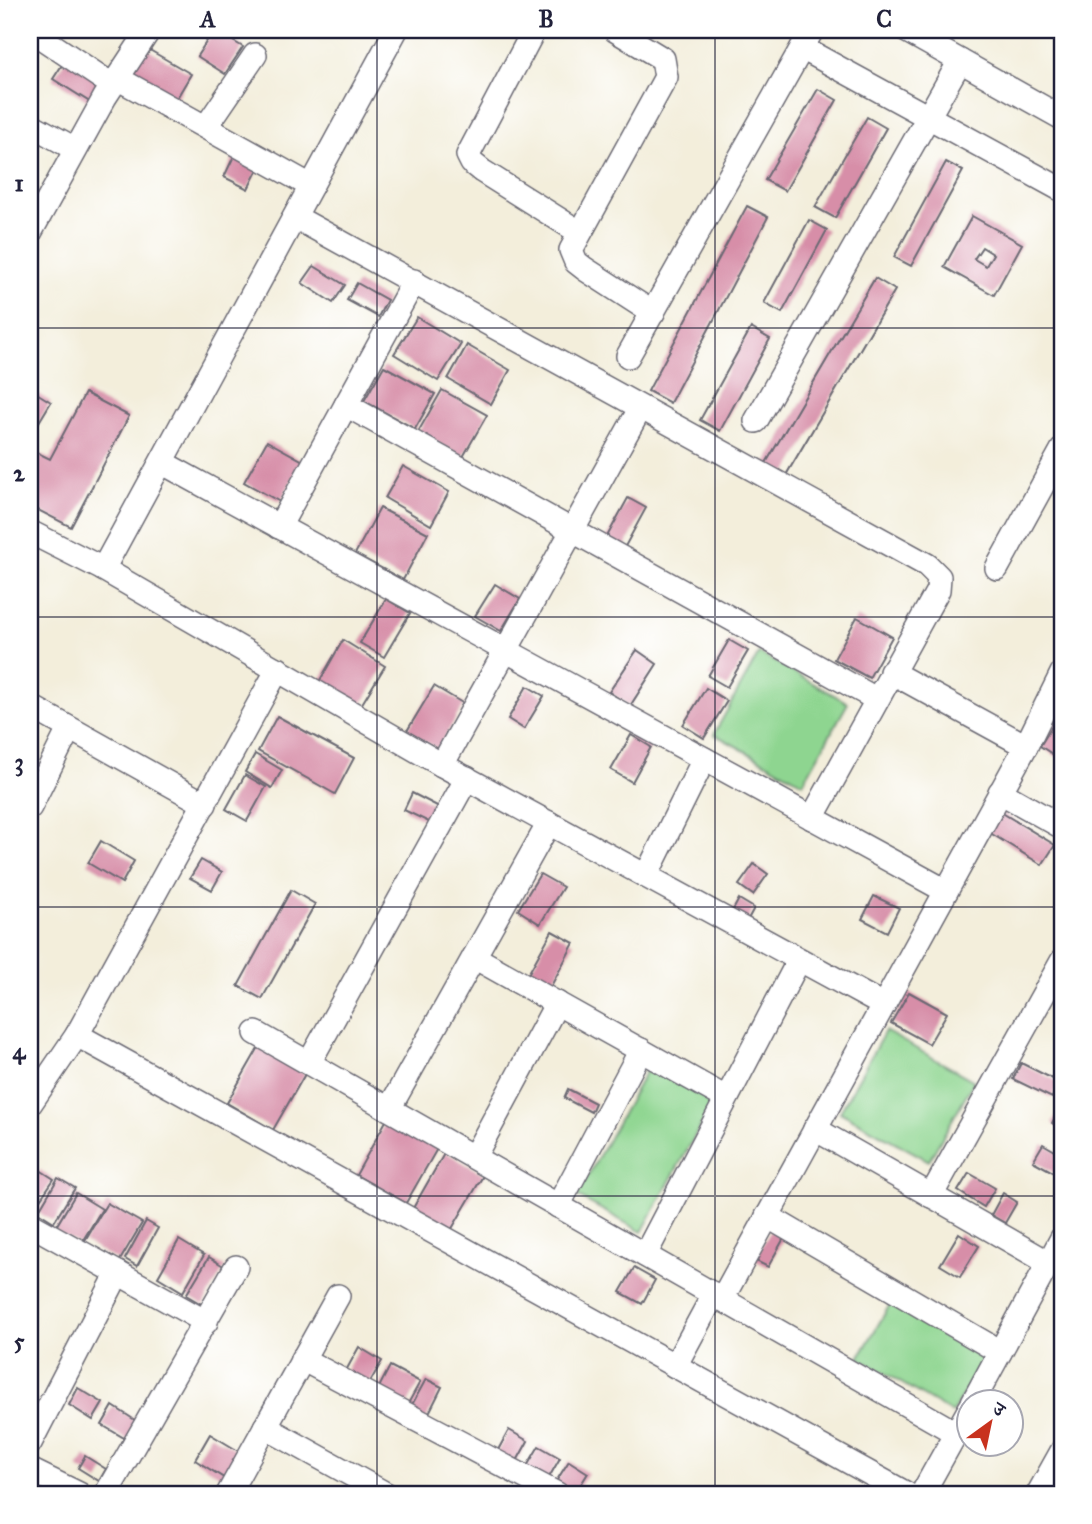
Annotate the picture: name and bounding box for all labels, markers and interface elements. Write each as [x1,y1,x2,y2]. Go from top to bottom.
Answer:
text: A [198,5,216,33]
text: B [538,5,554,33]
text: C [876,5,892,33]
text: 1 [14,169,24,197]
text: 2 [13,459,25,487]
text: 3 [14,748,24,777]
text: 4 [13,1037,27,1065]
text: 5 [14,1327,25,1355]
north arrow [956,1388,1026,1458]
text: उ [987,1396,1010,1422]

